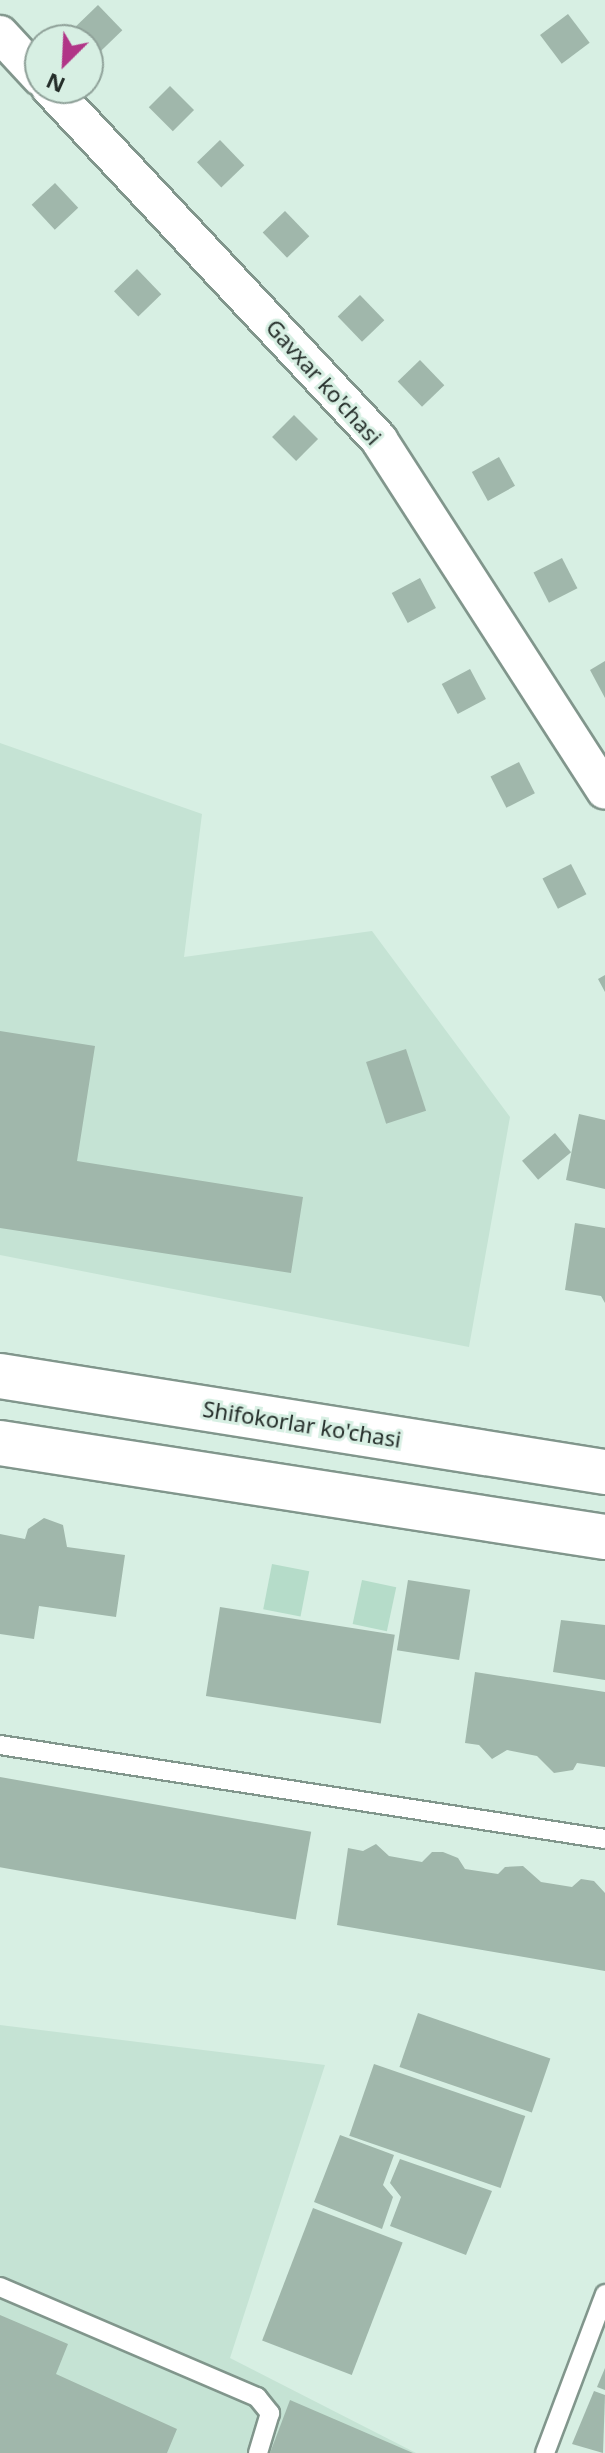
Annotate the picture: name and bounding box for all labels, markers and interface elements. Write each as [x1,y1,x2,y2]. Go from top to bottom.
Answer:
north arrow [24,24,104,104]
text: N [41,67,69,101]
street label: Gavxar ko'chasi [261,314,387,450]
street label: Shifokorlar ko'chasi [201,1395,403,1453]

